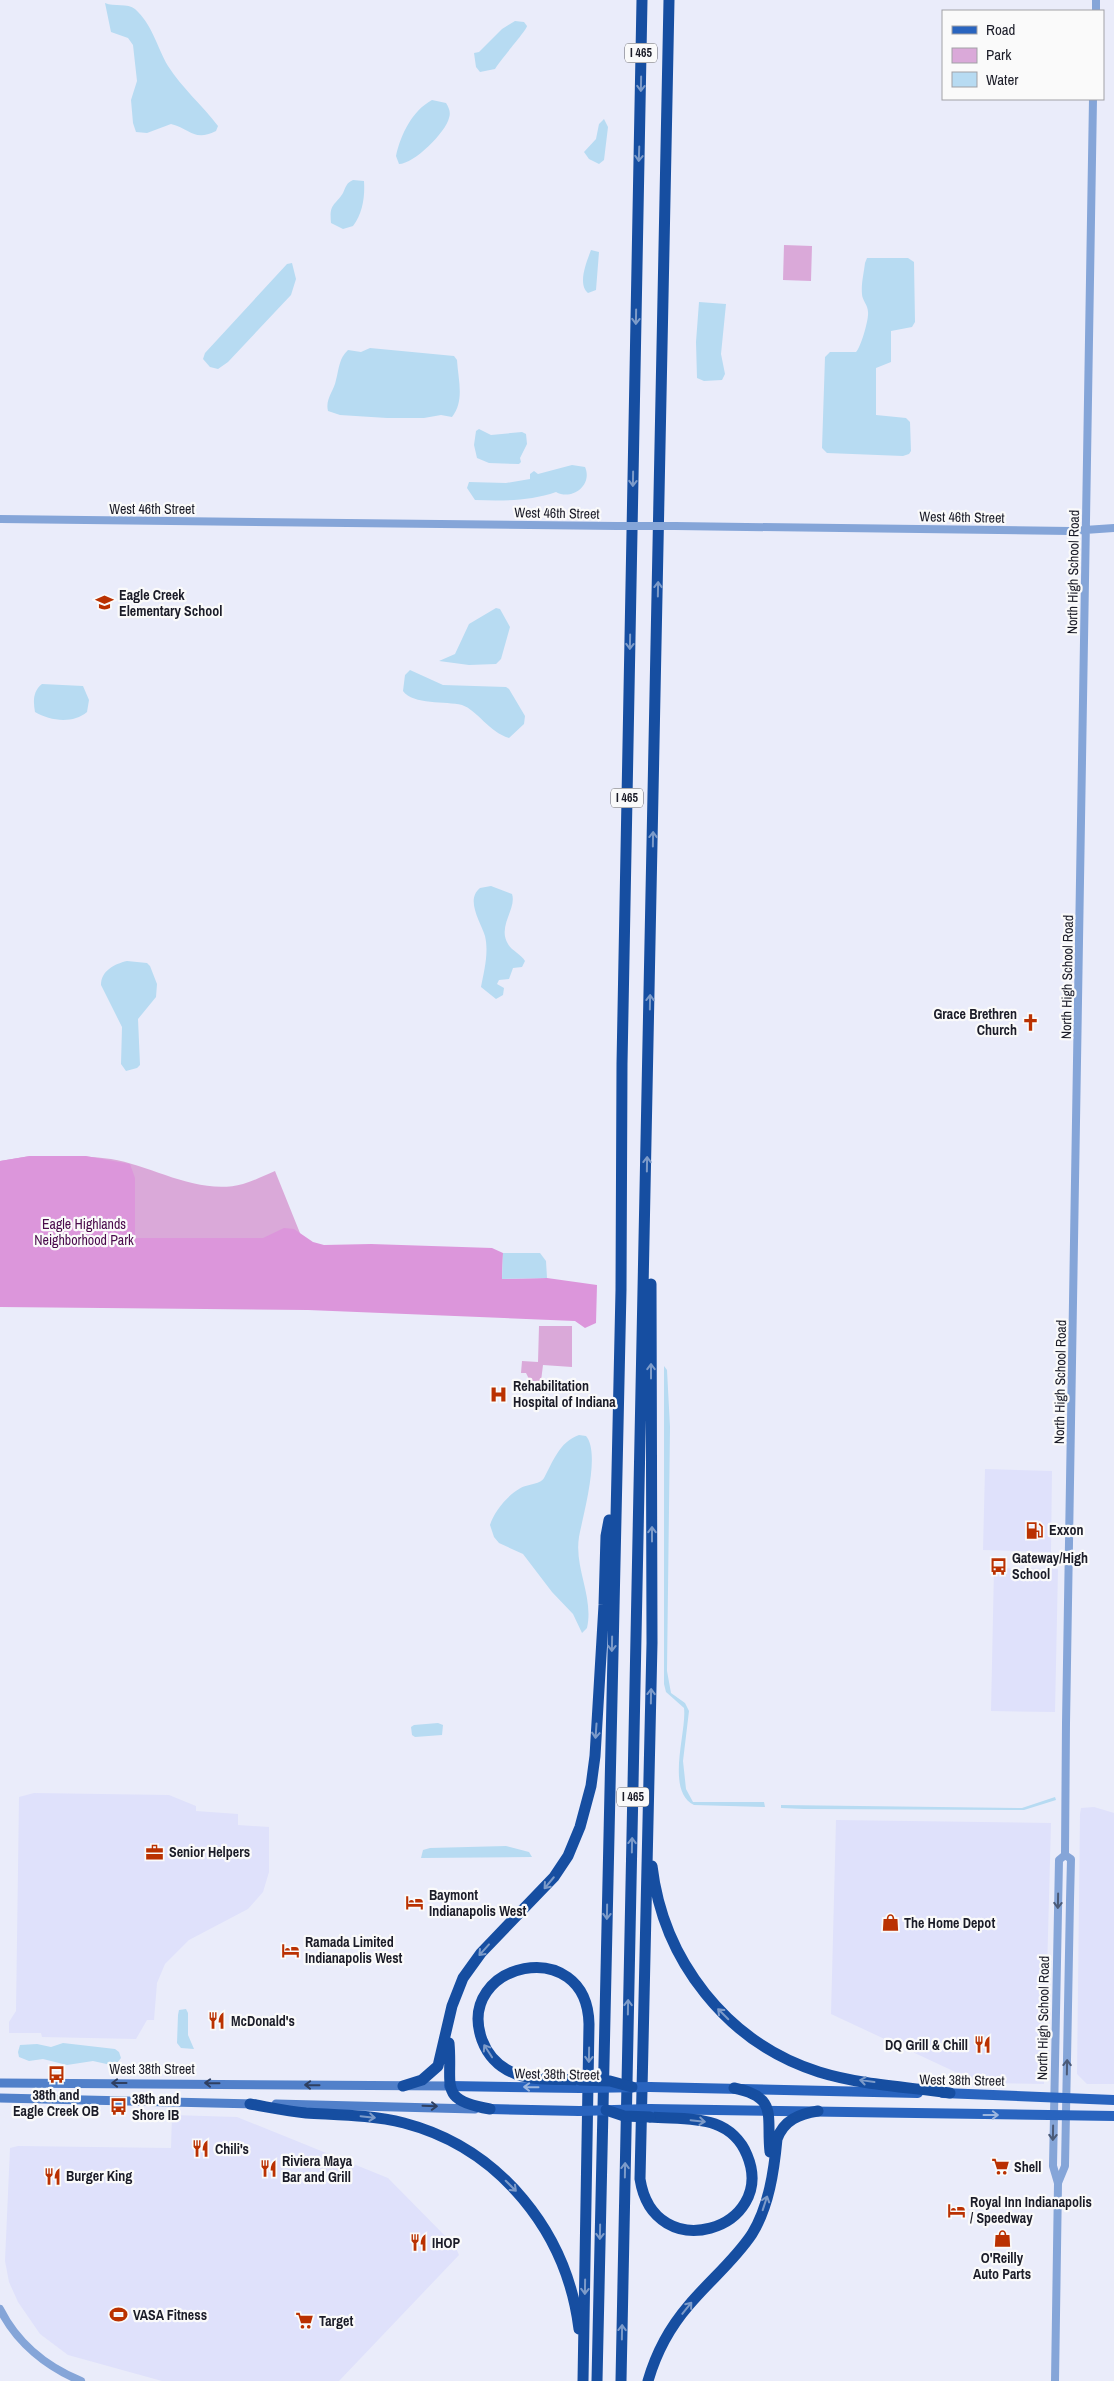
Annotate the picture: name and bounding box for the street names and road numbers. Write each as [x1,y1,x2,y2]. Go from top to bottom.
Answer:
road number: I 465 [625,44,657,62]
street label: West 46th Street [109,500,195,518]
street label: West 46th Street [514,503,600,523]
street label: West 46th Street [919,507,1005,527]
street label: North High School Road [1063,510,1083,634]
road number: I 465 [611,788,643,808]
street label: North High School Road [1057,915,1077,1039]
street label: North High School Road [1050,1320,1070,1444]
road number: I 465 [617,1788,649,1806]
street label: North High School Road [1033,1956,1053,2080]
street label: West 38th Street [109,2060,195,2078]
street label: West 38th Street [514,2064,600,2084]
street label: West 38th Street [919,2070,1005,2090]

